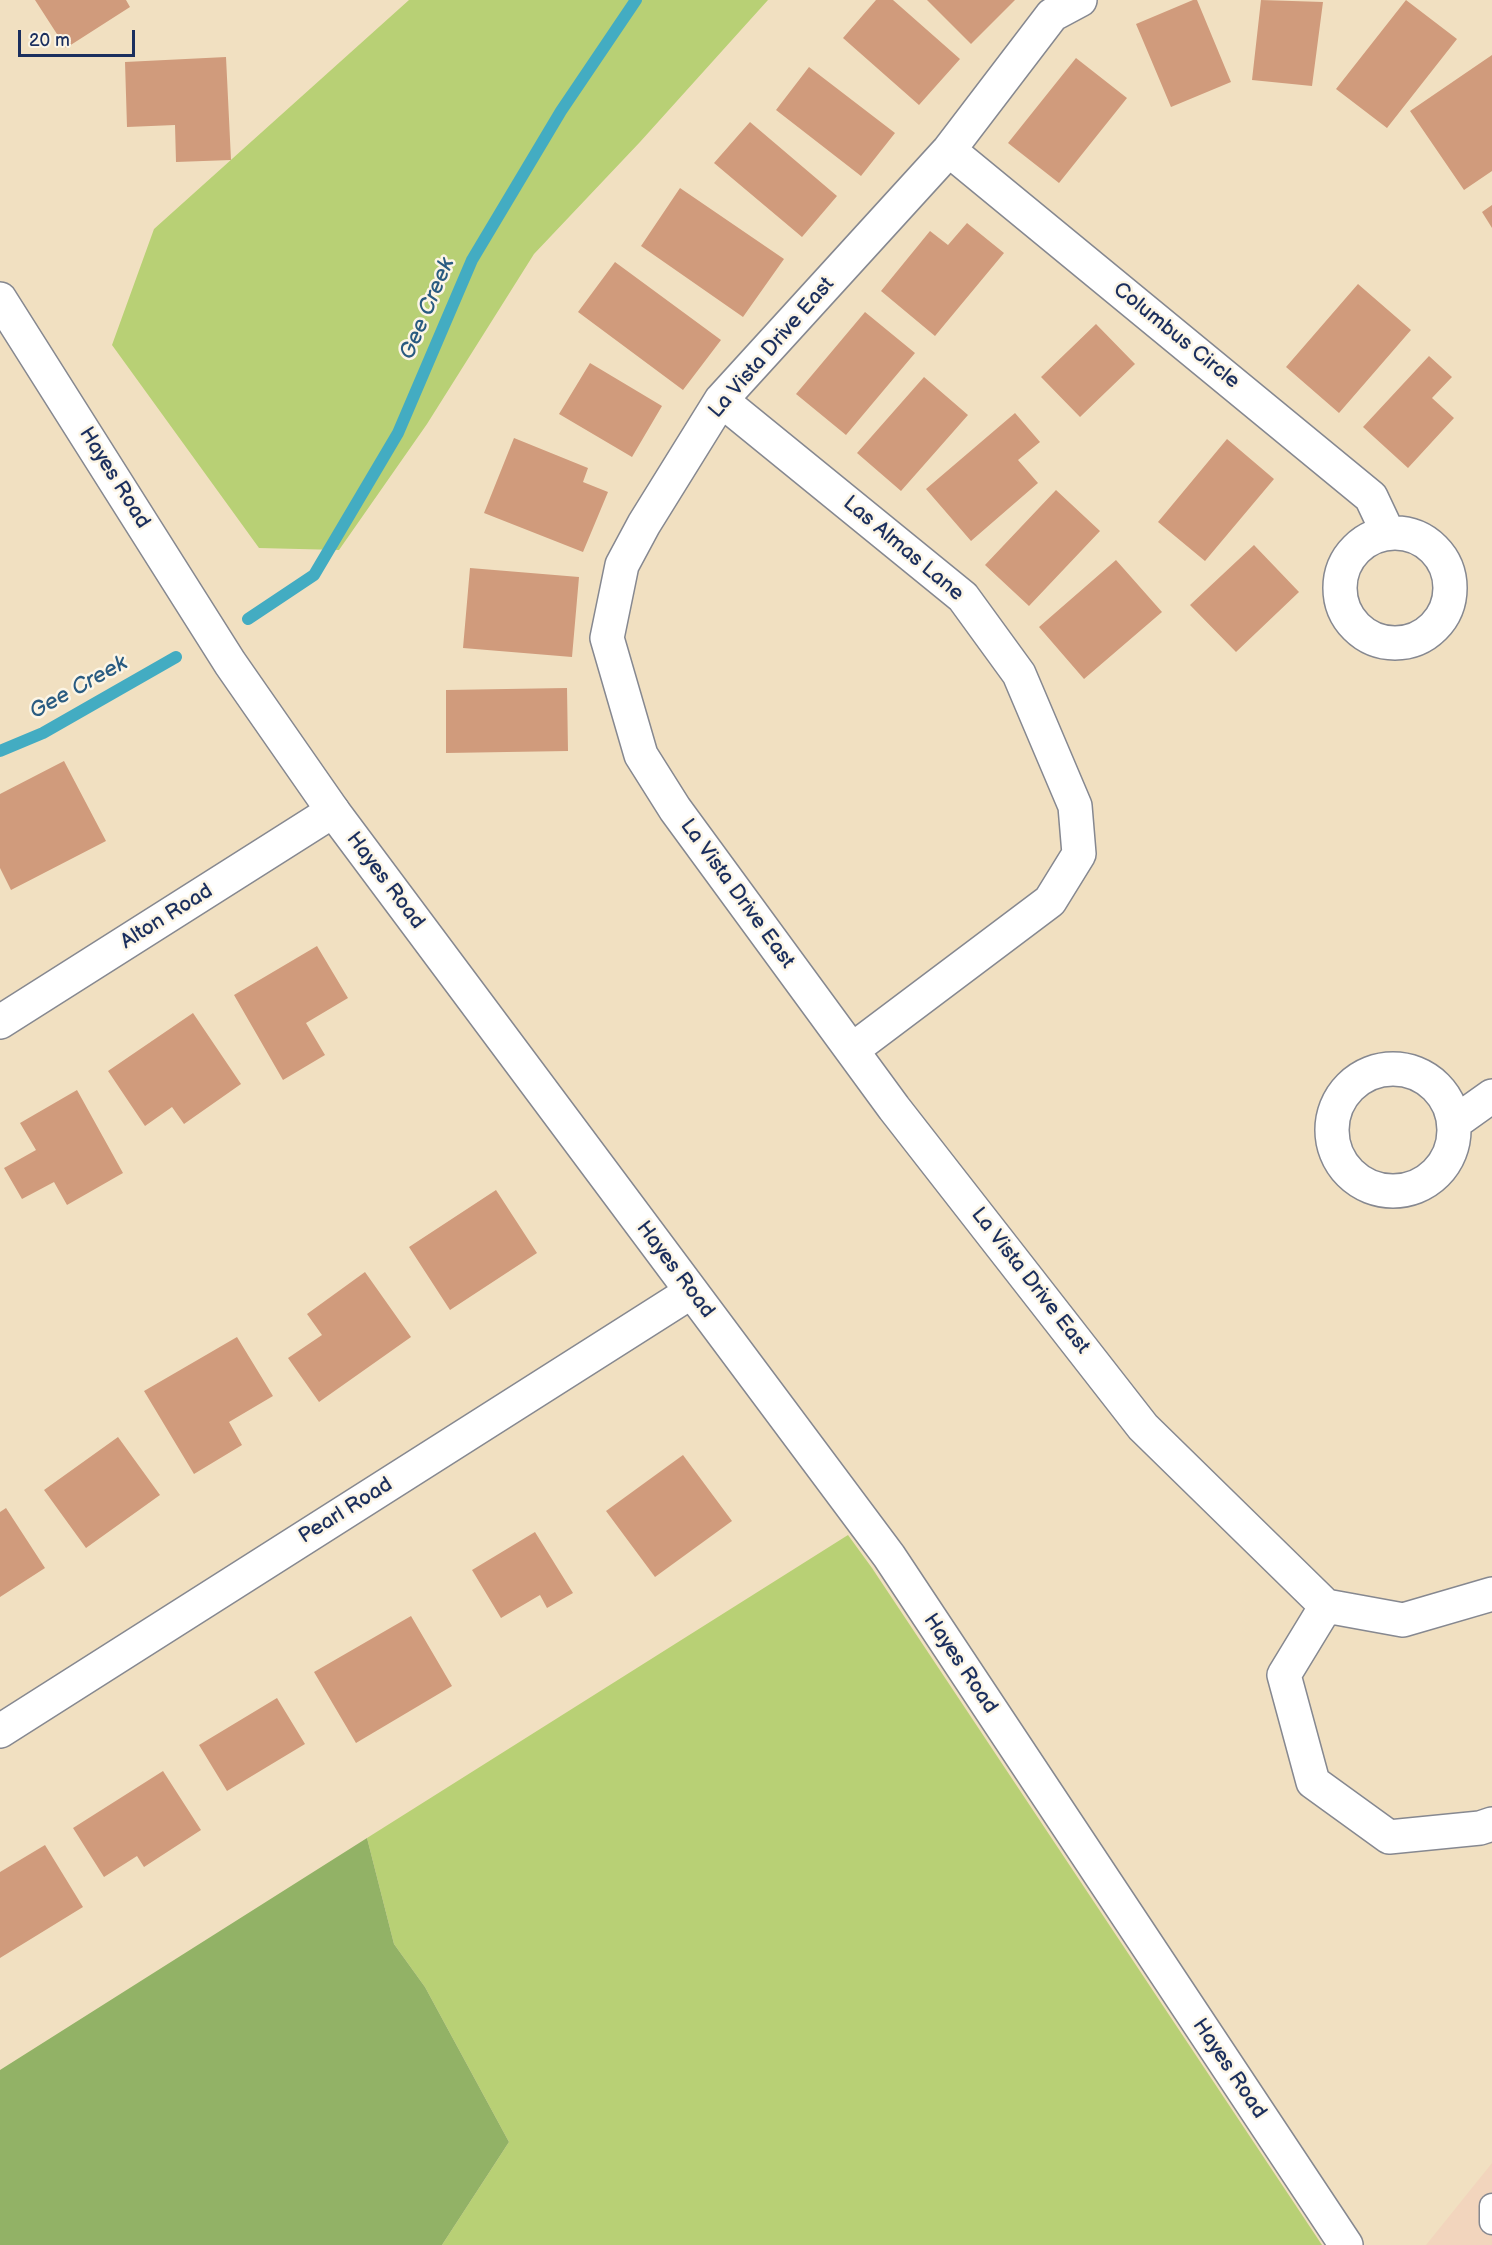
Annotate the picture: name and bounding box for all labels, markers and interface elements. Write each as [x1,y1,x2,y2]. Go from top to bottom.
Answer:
scale bar [21,18,138,56]
text: 20 m [29,30,70,51]
water label: Gee Creek [395,254,461,364]
street label: La Vista Drive East [704,272,840,424]
street label: Columbus Circle [1108,277,1244,395]
street label: Hayes Road [73,423,155,533]
street label: Las Almas Lane [838,491,968,607]
water label: Gee Creek [26,650,132,726]
street label: La Vista Drive East [674,814,800,974]
street label: Hayes Road [340,828,430,934]
street label: Alton Road [116,879,218,955]
street label: La Vista Drive East [965,1203,1095,1359]
street label: Hayes Road [630,1217,720,1323]
street label: Pearl Road [295,1472,397,1550]
street label: Hayes Road [917,1609,1003,1719]
street label: Hayes Road [1186,2014,1272,2124]

